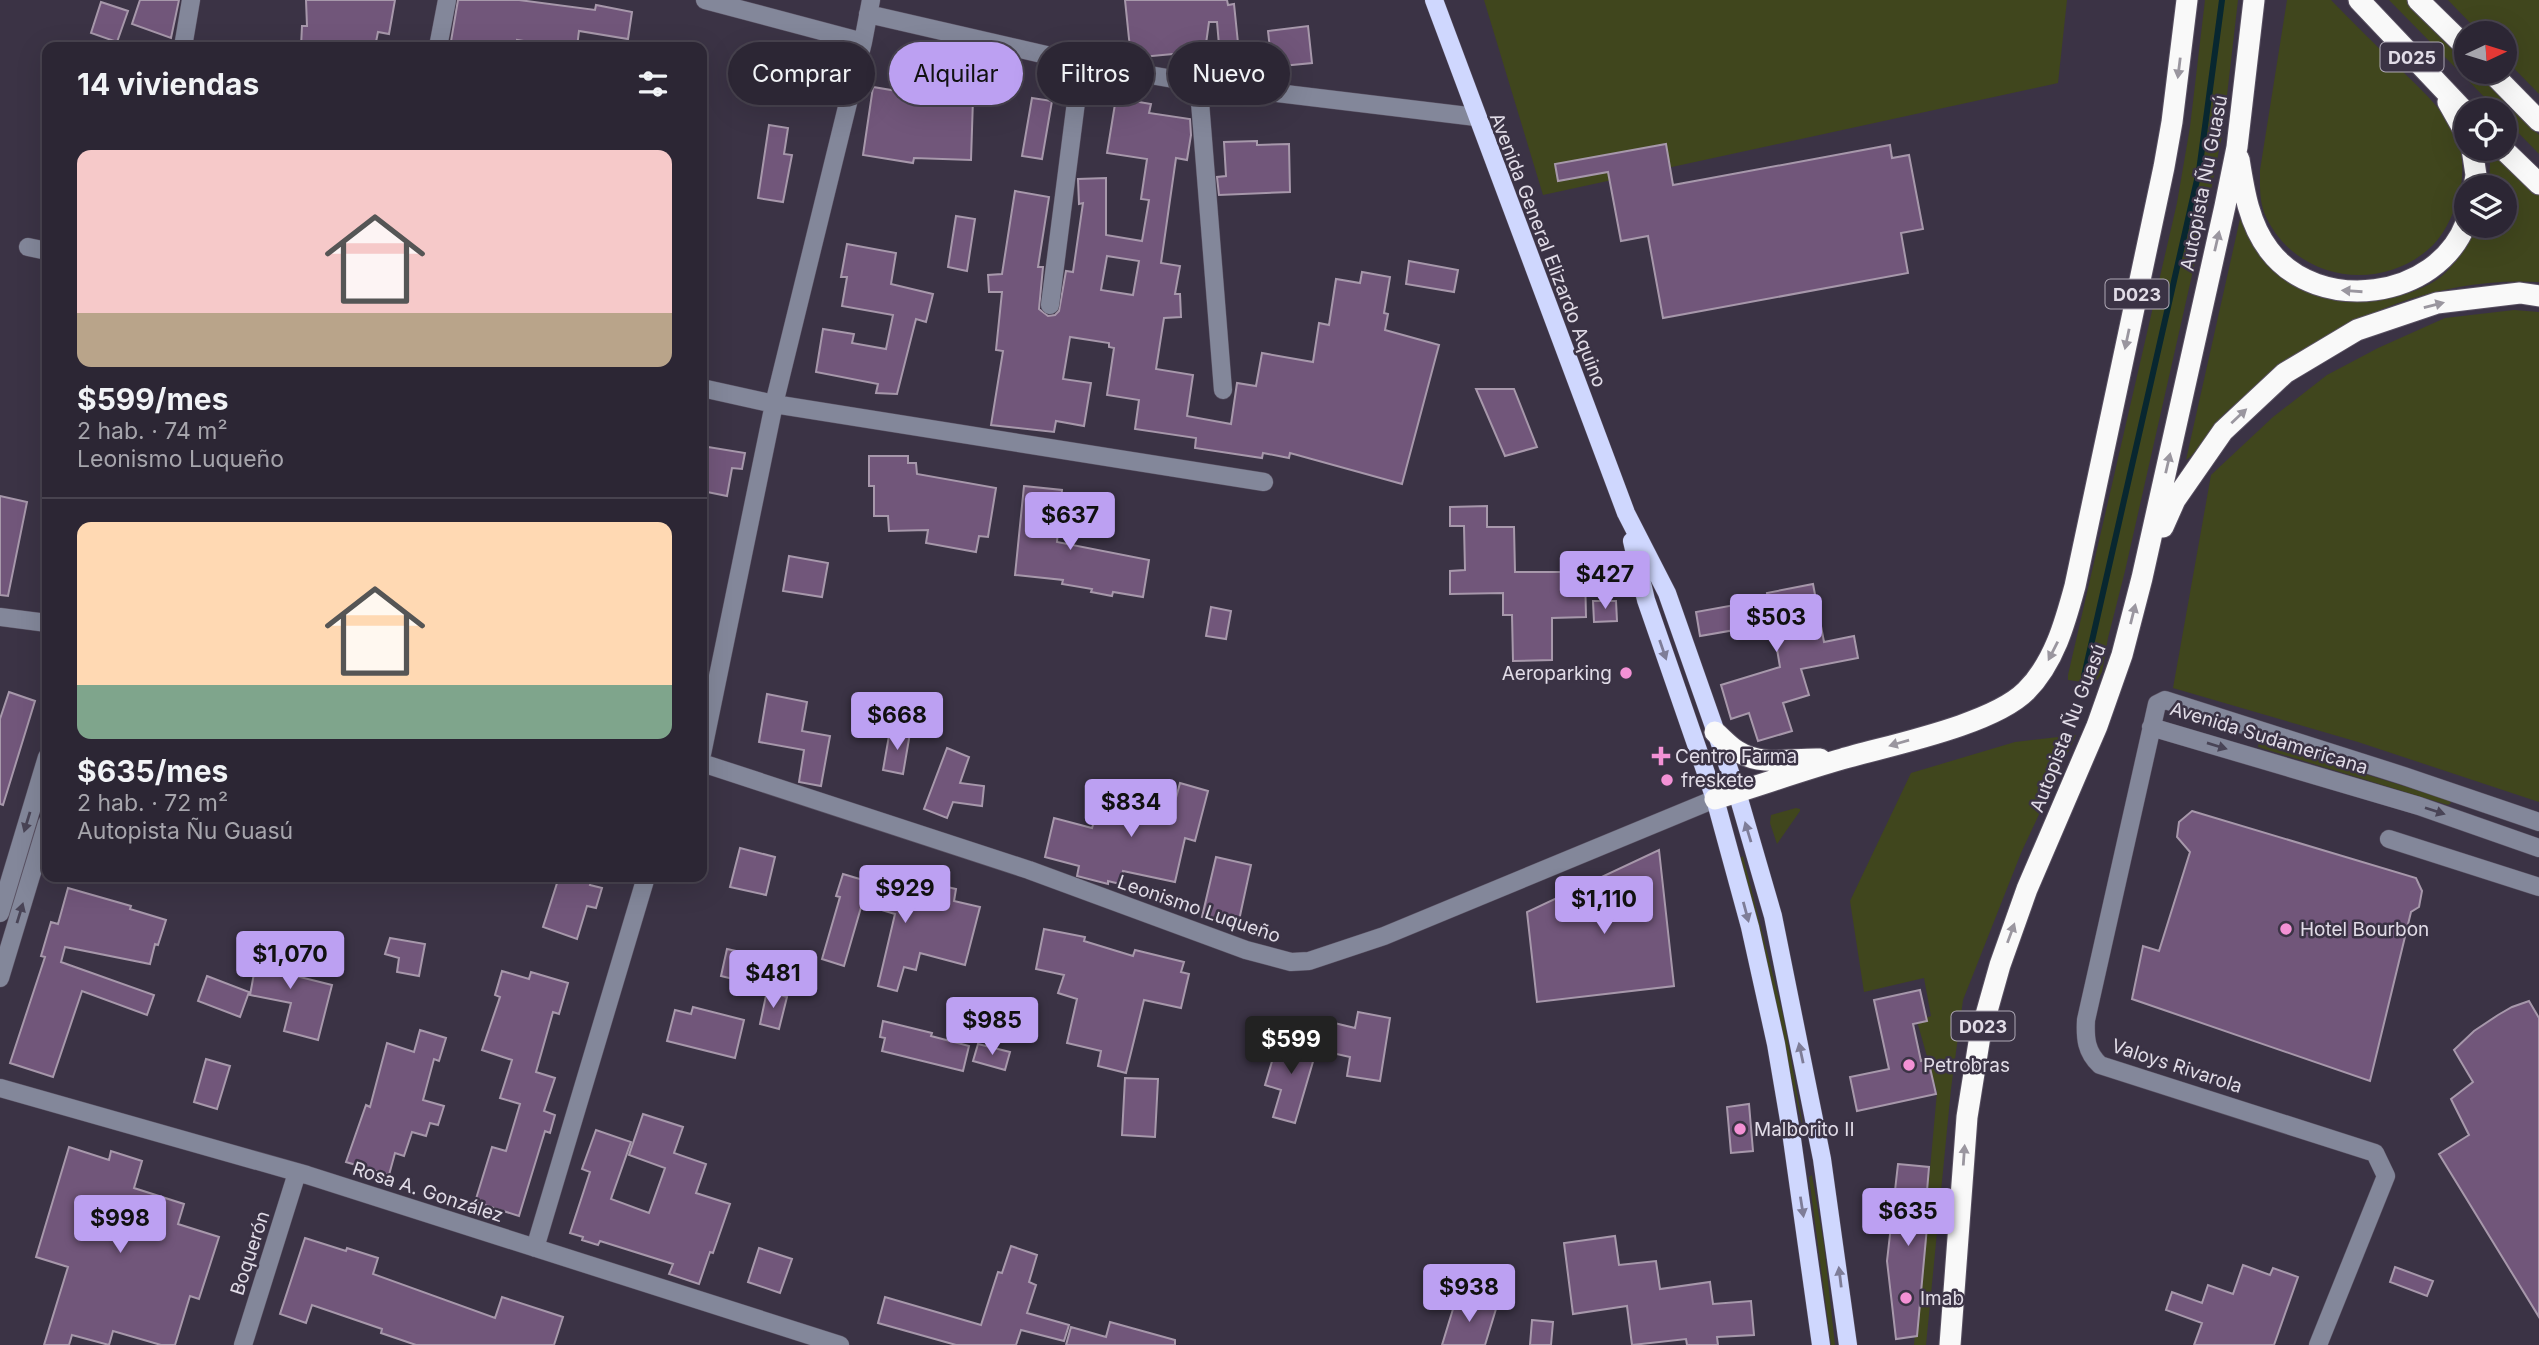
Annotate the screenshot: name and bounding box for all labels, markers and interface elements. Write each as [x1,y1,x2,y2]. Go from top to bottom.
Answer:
north arrow [2454,21,2516,84]
map controls [2454,21,2517,238]
chip: Comprar [728,42,875,105]
chip: Alquilar [889,42,1023,105]
chip: Filtros [1037,42,1154,105]
chip: Nuevo [1168,42,1290,105]
road number: D025 [2380,42,2444,72]
one-way arrow [2173,57,2184,79]
icon: filters [634,65,672,103]
text: 14 viviendas [77,66,259,102]
street label: Autopista Ñu Guasú [2176,93,2232,273]
button: locate [2454,98,2517,161]
street label: Avenida General Elizardo Aquino [1485,109,1611,391]
button: layers [2454,175,2517,238]
icon: home [312,196,438,322]
one-way arrow [2212,230,2223,252]
road number: D023 [2106,280,2168,308]
one-way arrow [2340,285,2362,296]
one-way arrow [2423,299,2445,310]
one-way arrow [2122,328,2133,350]
text: $599/mes [77,381,228,417]
one-way arrow [2230,408,2248,424]
text: 2 hab. · 74 m² [77,417,228,445]
text: Leonismo Luqueño [77,445,284,473]
one-way arrow [2162,452,2173,474]
pin: $637 [1029,492,1111,552]
text: $637 [1041,501,1099,529]
pin: $427 [1564,552,1646,611]
text: $427 [1576,560,1634,588]
icon: home [312,568,438,694]
pin: $503 [1735,594,1817,654]
text: $503 [1746,603,1806,631]
one-way arrow [2128,603,2139,625]
one-way arrow [1658,639,1669,660]
street label: Autopista Ñu Guasú [2025,641,2111,815]
one-way arrow [2047,641,2058,661]
place label: Aeroparking [1502,662,1612,685]
marker: Aeroparking [1618,665,1634,681]
pin: $668 [856,692,938,752]
street label: Avenida Sudamericana [2167,697,2371,779]
text: $668 [867,701,927,729]
one-way arrow [1888,739,1909,749]
one-way arrow [2207,741,2228,751]
place label: Centro Farma [1675,745,1797,768]
marker: Centro Farma [1653,748,1669,764]
text: $635/mes [77,753,228,789]
place label: freskete [1681,769,1754,792]
marker: freskete [1659,772,1675,788]
pin: $834 [1090,780,1172,839]
text: $834 [1101,788,1161,816]
text: 2 hab. · 72 m² [77,789,228,817]
one-way arrow [2424,807,2445,817]
one-way arrow [22,812,32,833]
text: Autopista Ñu Guasú [77,817,293,845]
one-way arrow [1742,822,1752,843]
pin: $929 [864,866,946,925]
street label: Leonismo Luqueño [1114,870,1284,948]
text: $929 [875,874,935,902]
pin: $1,110 [1547,876,1661,936]
text: $1,110 [1571,885,1637,913]
one-way arrow [1741,901,1752,923]
one-way arrow [15,902,25,923]
place label: Hotel Bourbon [2300,918,2429,941]
marker: Hotel Bourbon [2278,921,2294,937]
one-way arrow [2006,922,2017,943]
pin: $1,070 [233,932,347,991]
text: $1,070 [252,940,328,968]
pin: $481 [732,950,814,1010]
text: $481 [745,959,801,987]
pin: $985 [951,998,1033,1057]
text: $985 [962,1006,1022,1034]
road number: D023 [1952,1012,2014,1041]
pin: $599 [1250,1016,1332,1076]
text: $599 [1261,1025,1321,1053]
street label: Valoys Rivarola [2109,1034,2245,1098]
one-way arrow [1796,1042,1807,1064]
place label: Petrobras [1923,1054,2010,1077]
marker: Petrobras [1901,1057,1917,1073]
place label: Malborito II [1754,1118,1854,1141]
marker: Malborito II [1732,1121,1748,1137]
one-way arrow [1959,1144,1970,1166]
street label: Rosa A. González [350,1157,506,1227]
pin: $635 [1867,1188,1949,1248]
pin: $998 [79,1196,161,1255]
one-way arrow [1797,1197,1808,1219]
text: $635 [1878,1197,1938,1225]
text: $998 [90,1204,150,1232]
street label: Boquerón [226,1208,274,1298]
pin: $938 [1428,1264,1510,1324]
one-way arrow [1835,1266,1846,1288]
text: $938 [1439,1273,1499,1301]
place label: Imab [1920,1287,1964,1310]
marker: Imab [1898,1290,1914,1306]

